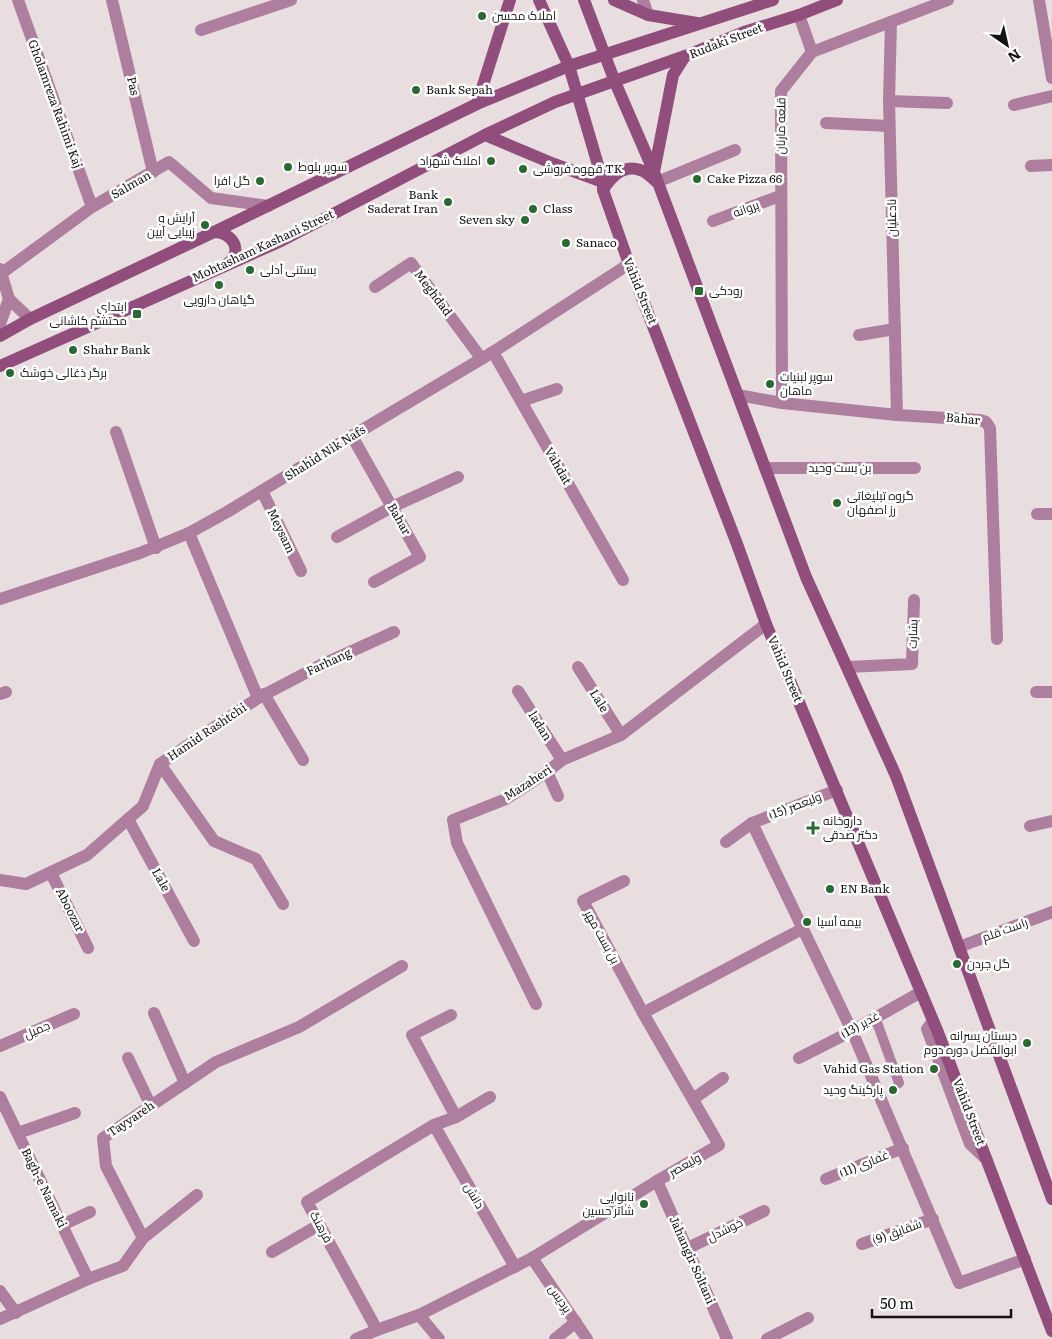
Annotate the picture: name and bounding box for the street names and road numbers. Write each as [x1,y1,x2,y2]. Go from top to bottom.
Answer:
street label: Rudaki Street [686,18,765,62]
street label: Gholamreza Rahimi Kaj [24,37,88,171]
street label: Pas [123,74,145,98]
street label: قلعه مارنان [771,97,789,155]
street label: Salman [107,165,154,203]
street label: پروانه [730,195,762,222]
street label: نادعلیان [882,199,900,237]
street label: Mohtasham Kashani Street [189,204,337,286]
street label: Vahid Street [619,255,663,327]
street label: Meghdad [410,266,457,320]
street label: Bahar [945,408,981,428]
street label: Shahid Nik Nafs [280,420,369,484]
street label: Vahdat [541,443,577,488]
street label: بن بست وحید [809,458,871,476]
street label: Bahar [383,499,416,538]
street label: Meysam [263,505,301,556]
street label: بشارت [902,619,922,649]
street label: Vahid Street [764,633,808,705]
street label: Farhang [303,643,354,679]
street label: Lale [586,685,614,716]
street label: Hamid Rashtchi [163,698,250,764]
street label: ladan [525,707,557,744]
street label: Mazaheri [500,760,555,804]
street label: ولیعصر (15) [765,787,824,823]
street label: Lale [148,865,176,894]
street label: Aboozar [52,884,90,935]
street label: بن بست مهر [580,905,625,967]
street label: راست قلم [979,912,1030,946]
street label: غدیر (13) [837,1006,882,1042]
street label: جمیل [21,1016,52,1043]
street label: Vahid Street [949,1076,991,1148]
street label: Tayyareh [103,1096,158,1141]
street label: Bagh-e Namaki [18,1145,72,1231]
street label: غفاری (11) [836,1145,891,1181]
street label: ولیعصر [664,1148,704,1181]
street label: دانش [460,1179,490,1212]
street label: فرهنگ [306,1207,338,1246]
street label: Jahangir Soltani [665,1213,720,1306]
street label: خوشدل [704,1213,746,1246]
street label: شقایق (9) [869,1214,924,1248]
street label: پردیس [544,1281,577,1317]

